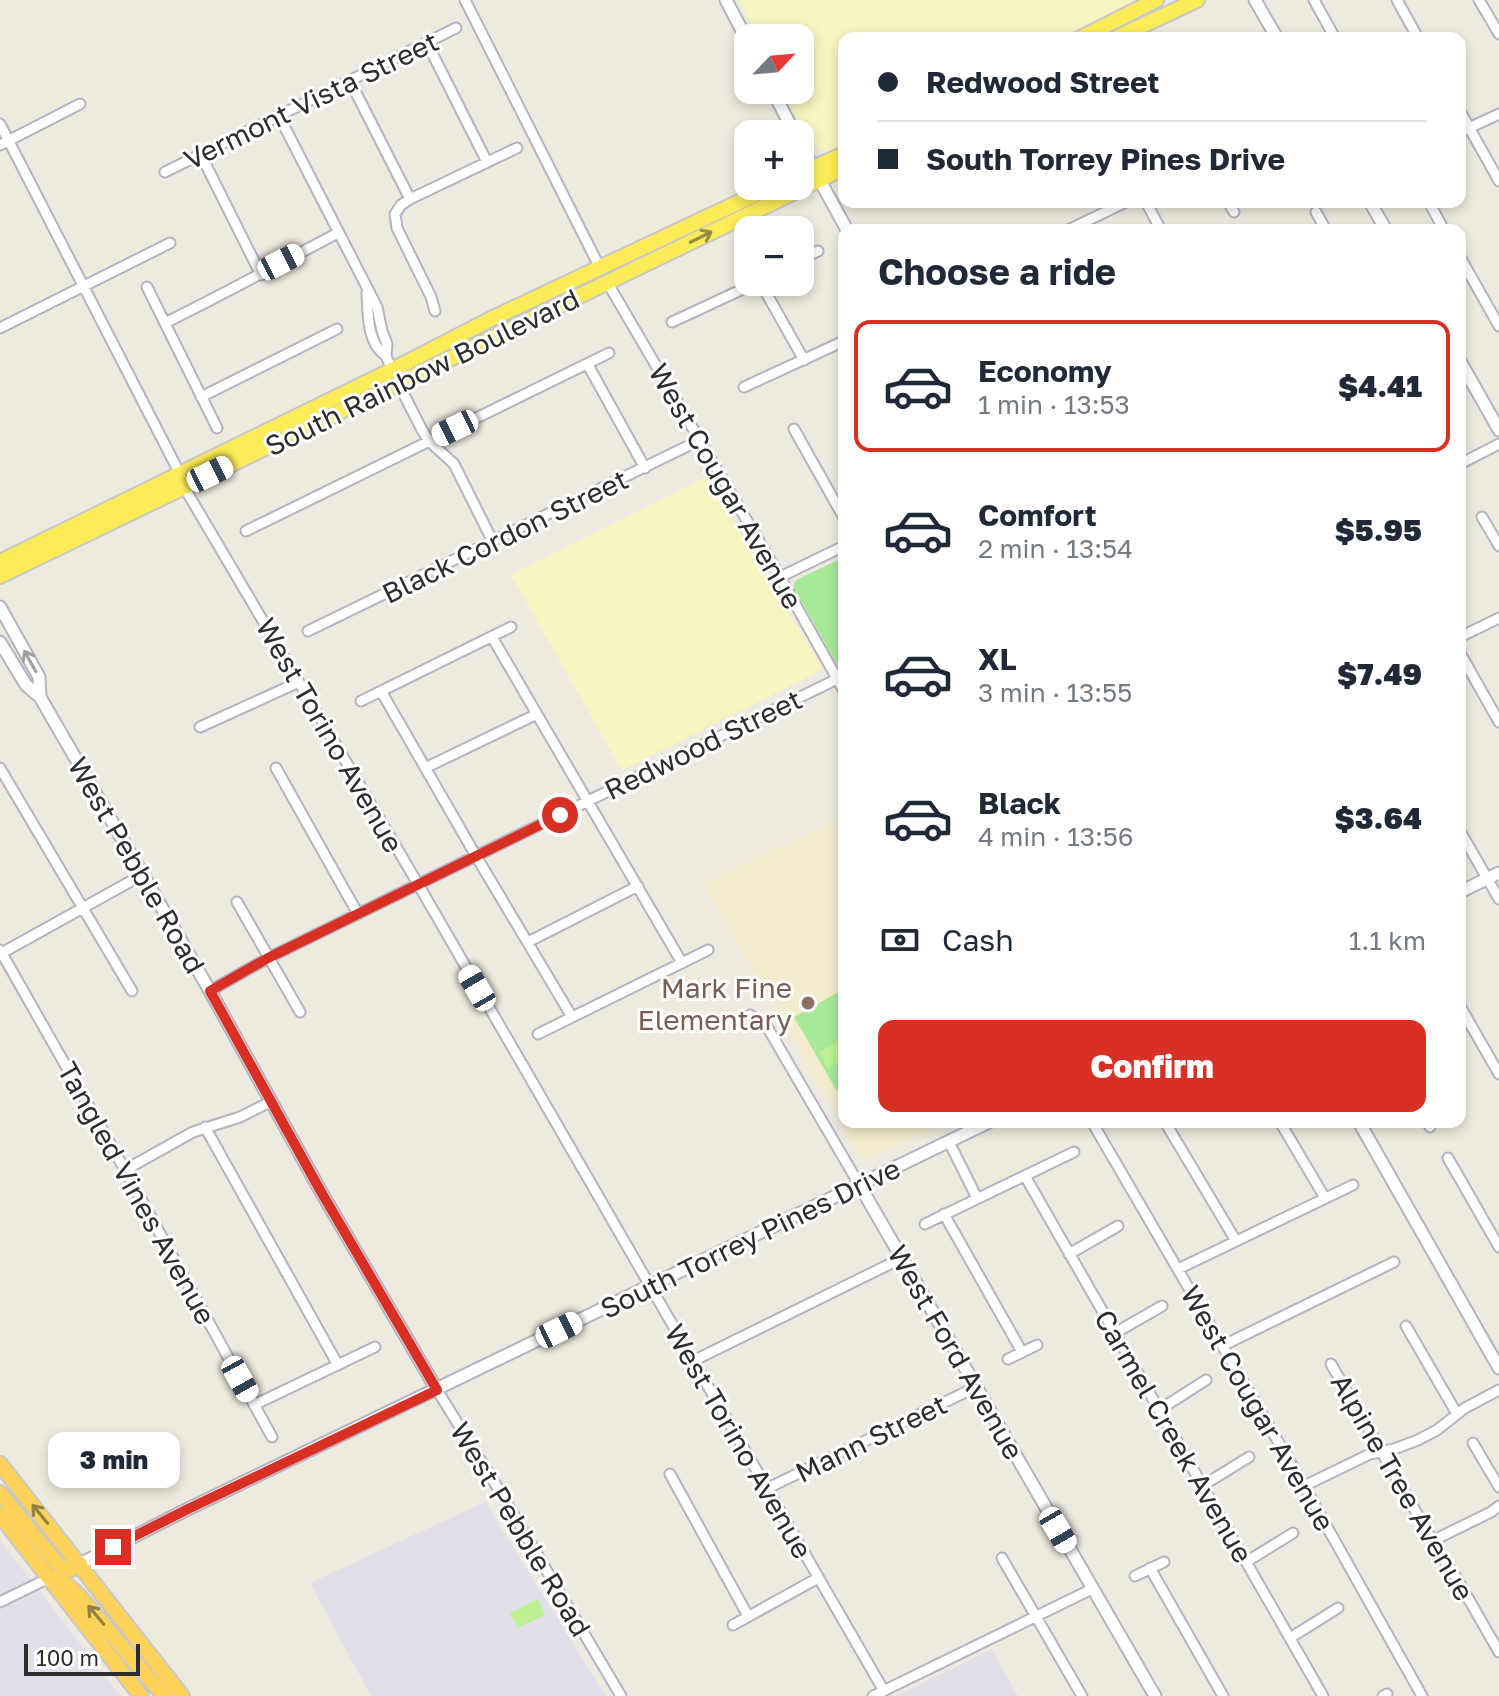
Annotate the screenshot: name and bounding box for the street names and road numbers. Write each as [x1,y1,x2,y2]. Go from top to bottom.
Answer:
street label: Vermont Vista Street [178,24,444,176]
street label: South Rainbow Boulevard [260,282,584,462]
street label: West Cougar Avenue [642,358,810,614]
street label: Black Cordon Street [377,462,633,610]
street label: West Torino Avenue [249,612,411,858]
street label: Redwood Street [599,682,807,806]
street label: West Pebble Road [62,751,212,979]
street label: Tangled Vines Avenue [51,1056,223,1330]
street label: South Torrey Pines Drive [595,1151,905,1325]
street label: West Ford Avenue [881,1239,1031,1465]
street label: West Cougar Avenue [1174,1280,1342,1536]
street label: Carmel Creek Avenue [1088,1304,1260,1568]
street label: West Torino Avenue [658,1318,820,1564]
street label: Alpine Tree Avenue [1325,1368,1481,1606]
street label: Mann Street [790,1387,952,1489]
street label: West Pebble Road [444,1416,598,1642]

